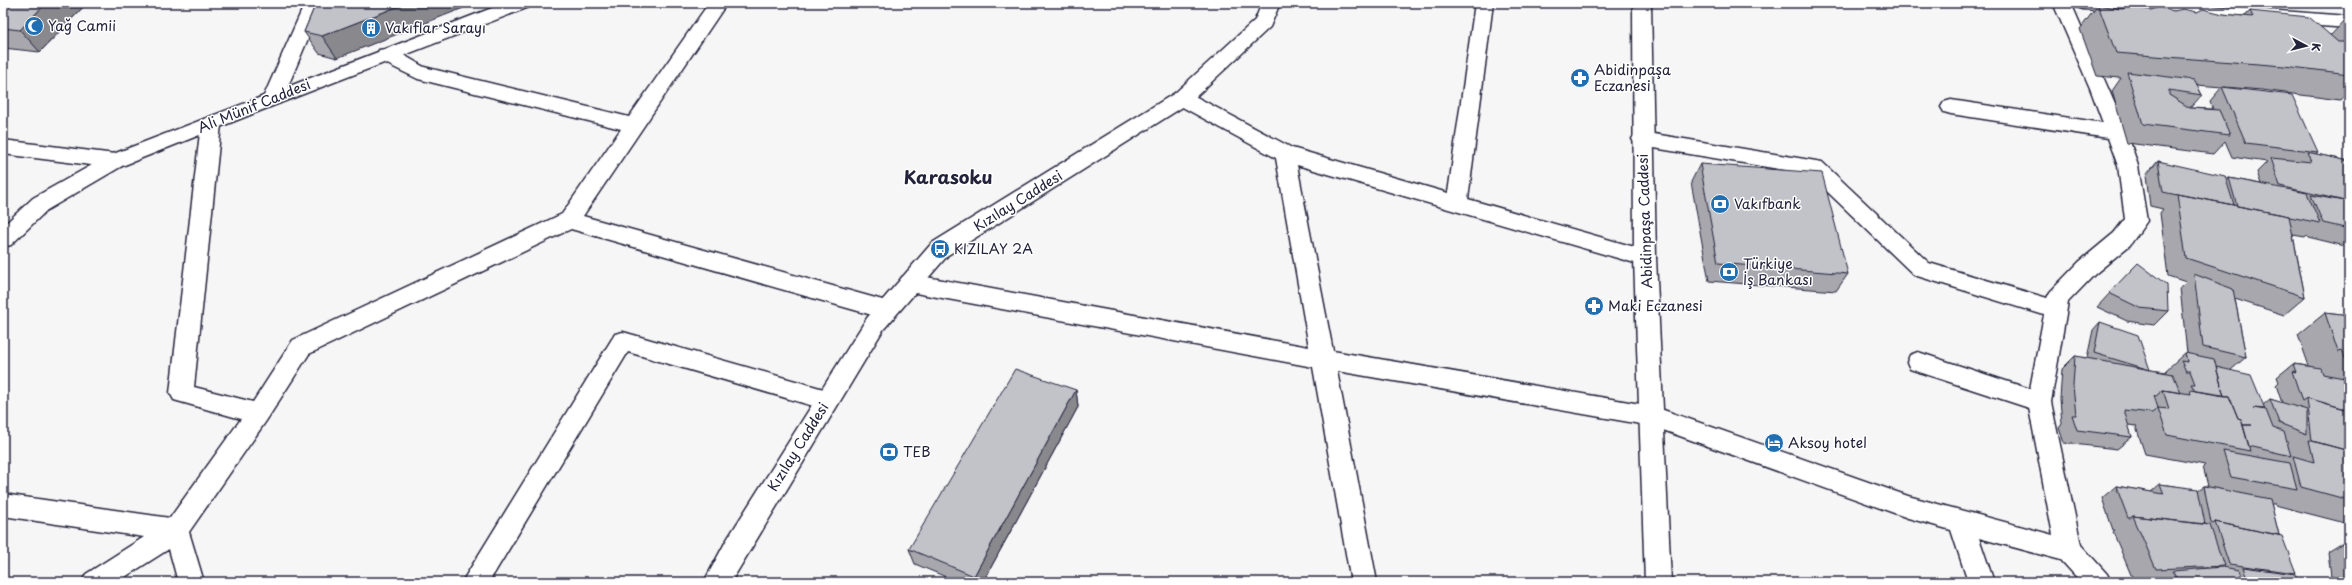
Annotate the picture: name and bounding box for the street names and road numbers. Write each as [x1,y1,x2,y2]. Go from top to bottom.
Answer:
street label: Ali Münif Caddesi [194,73,313,138]
street label: Abidinpaşa Caddesi [1632,153,1657,289]
street label: Kızılay Caddesi [969,165,1066,236]
street label: Kızılay Caddesi [762,398,833,495]

